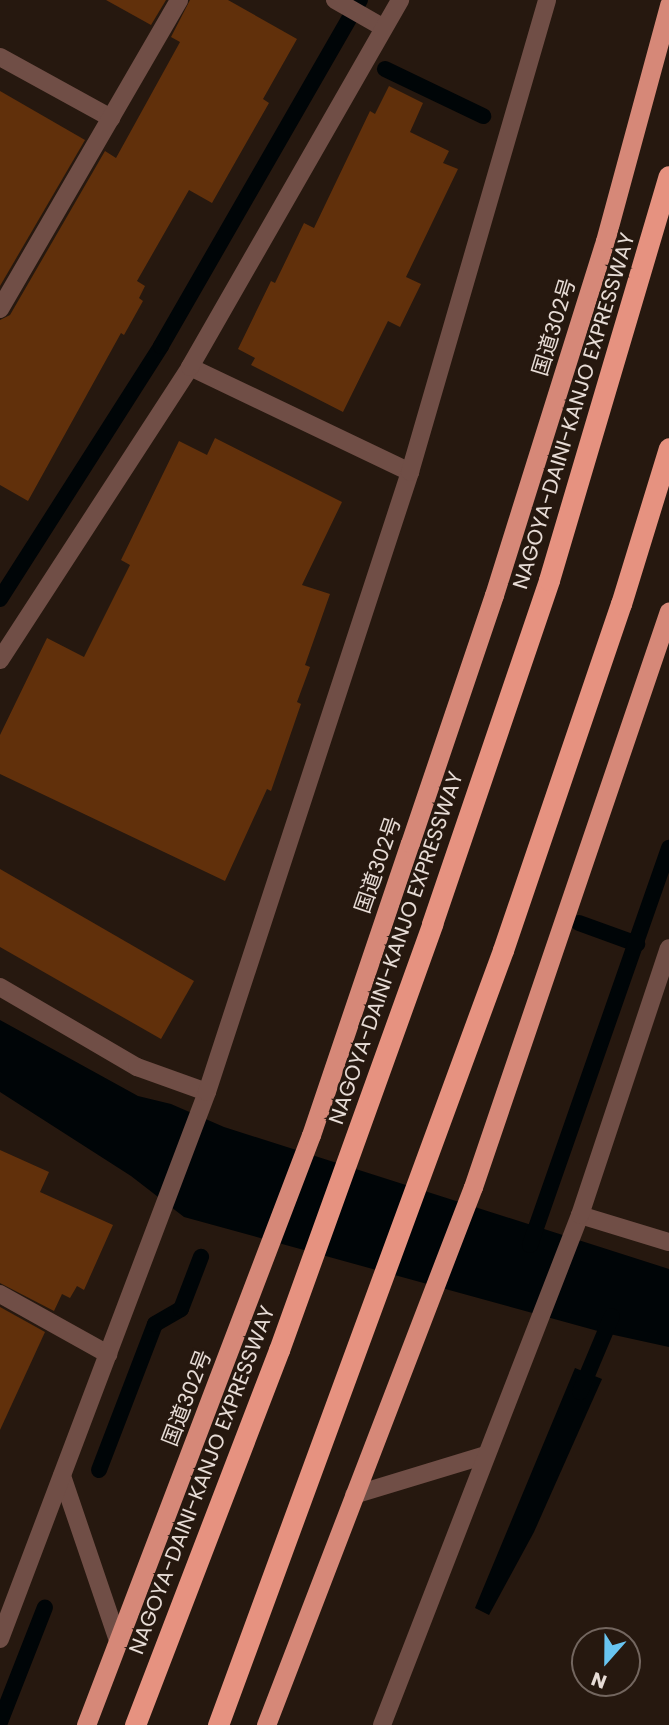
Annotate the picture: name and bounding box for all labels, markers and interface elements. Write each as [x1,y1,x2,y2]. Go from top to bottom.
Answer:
street label: NAGOYA-DAINI-KANJO EXPRESSWAY [508,230,640,592]
street label: 国道302号 [527,275,581,379]
street label: NAGOYA-DAINI-KANJO EXPRESSWAY [324,768,468,1128]
street label: 国道302号 [350,813,406,917]
street label: NAGOYA-DAINI-KANJO EXPRESSWAY [124,1302,280,1658]
street label: 国道302号 [157,1347,217,1449]
north arrow [571,1627,641,1697]
text: N [588,1665,611,1695]

